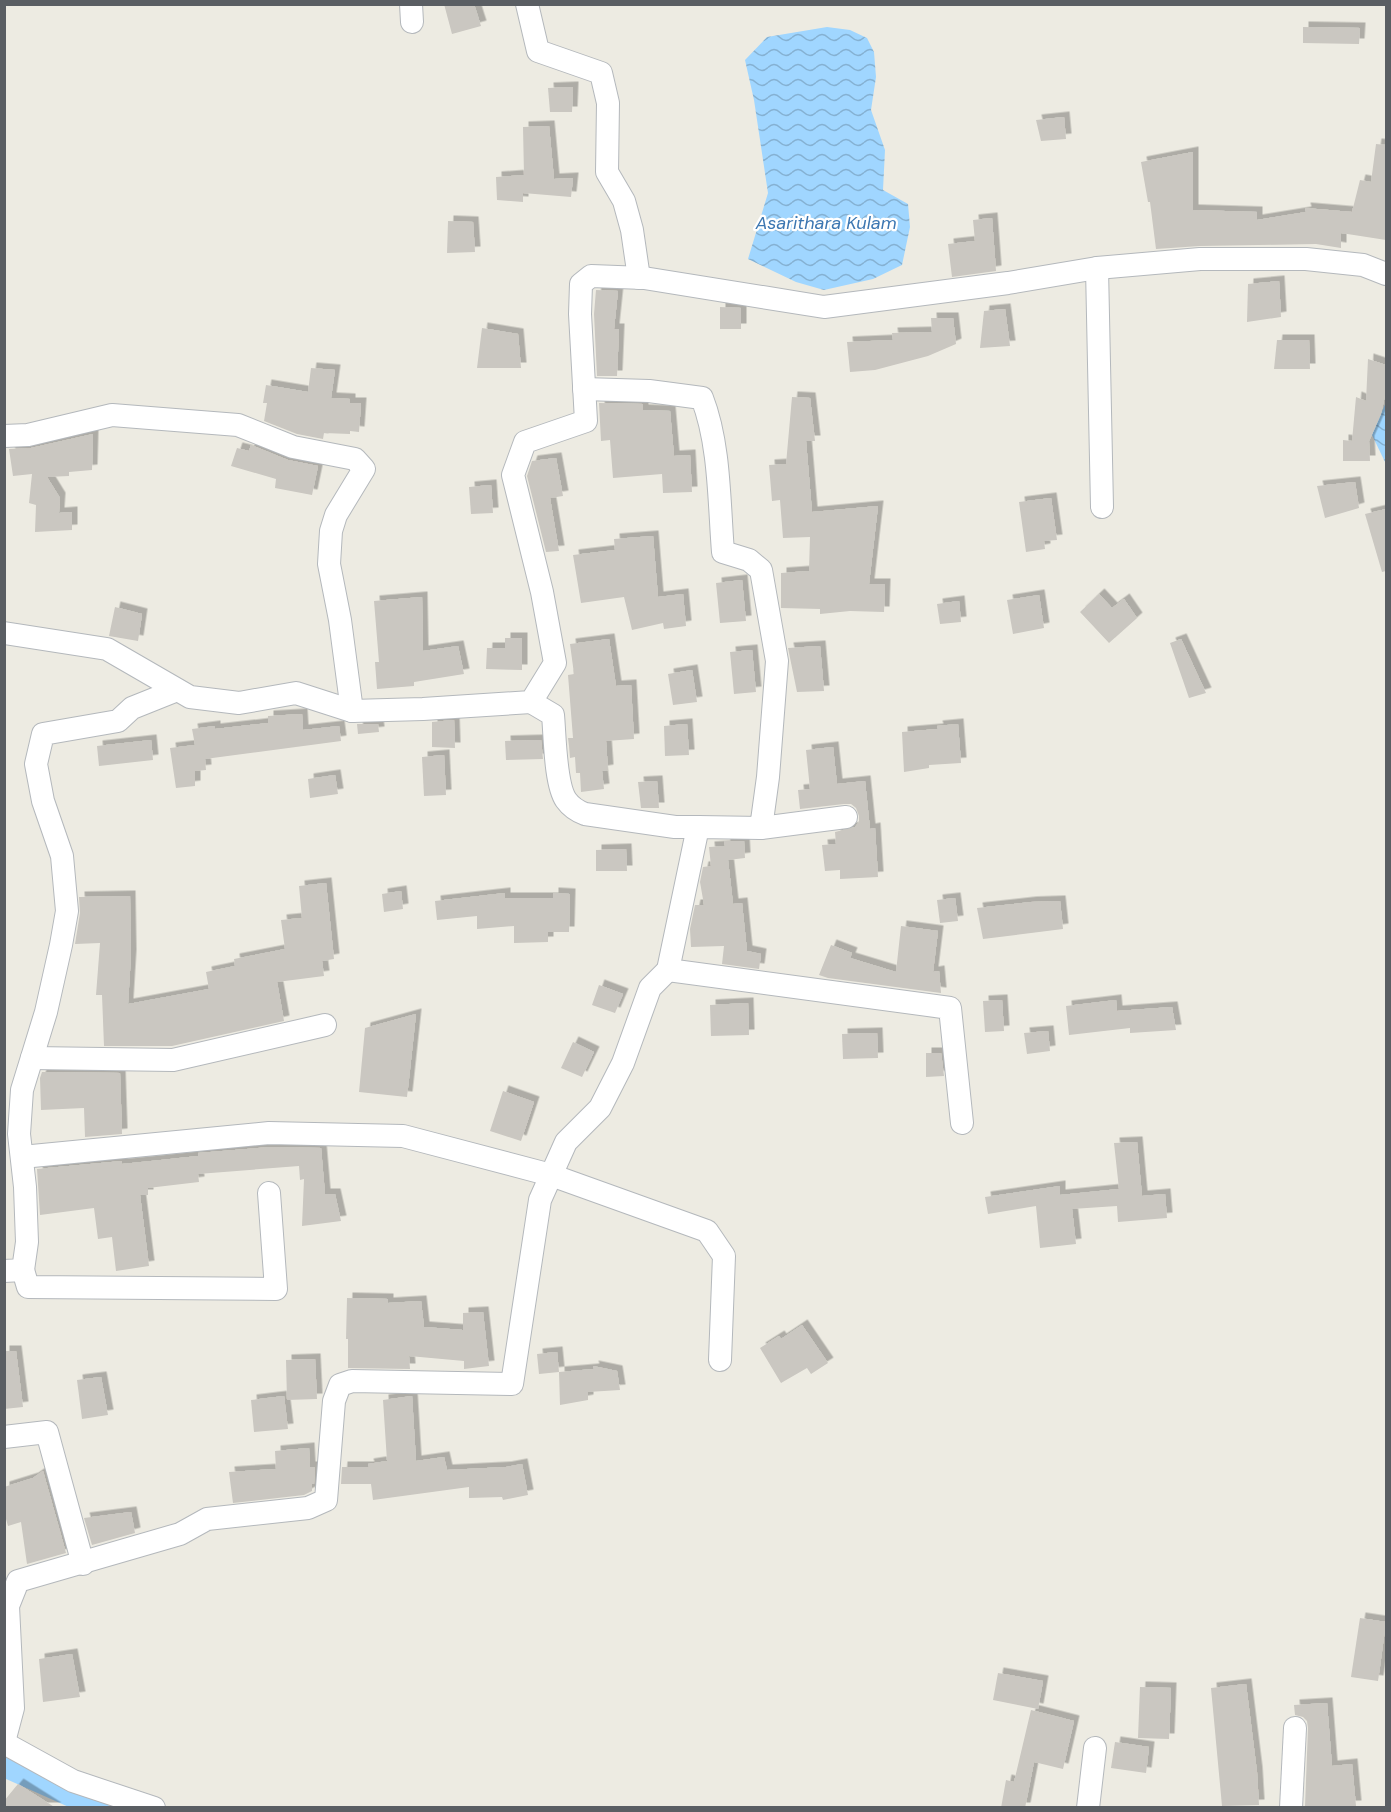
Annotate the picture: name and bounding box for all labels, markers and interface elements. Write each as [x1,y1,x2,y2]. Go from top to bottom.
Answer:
water label: Asarithara Kulam [754,211,897,235]

